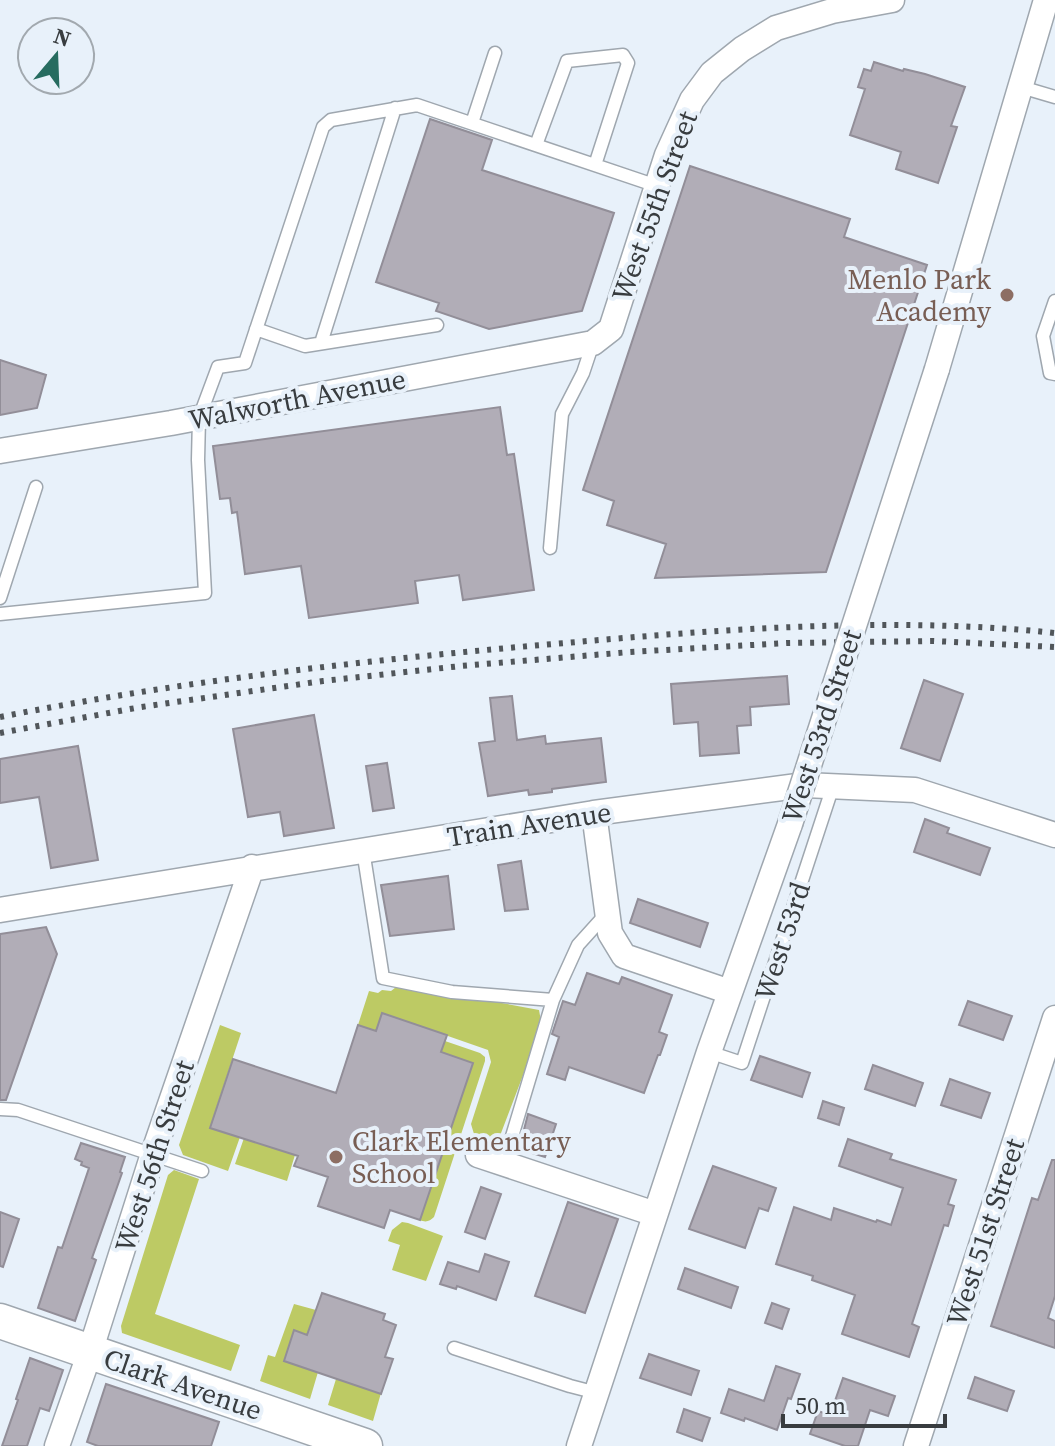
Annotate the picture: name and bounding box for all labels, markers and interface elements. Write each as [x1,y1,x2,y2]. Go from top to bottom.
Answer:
north arrow [16,16,96,96]
text: N [50,20,75,54]
street label: West 55th Street [602,105,706,306]
place label: Menlo Park Academy [847,260,992,330]
marker: Menlo Park Academy [998,286,1016,304]
street label: Walworth Avenue [185,359,409,439]
street label: West 53rd Street [772,624,870,828]
street label: Train Avenue [444,792,614,856]
street label: West 53rd [745,877,819,1005]
street label: West 56th Street [105,1054,203,1257]
place label: Clark Elementary School [352,1122,571,1192]
street label: West 51st Street [937,1132,1034,1331]
marker: Clark Elementary School [327,1148,345,1166]
street label: Clark Avenue [99,1339,267,1429]
scale bar [783,1378,945,1428]
text: 50 m [795,1389,846,1422]

